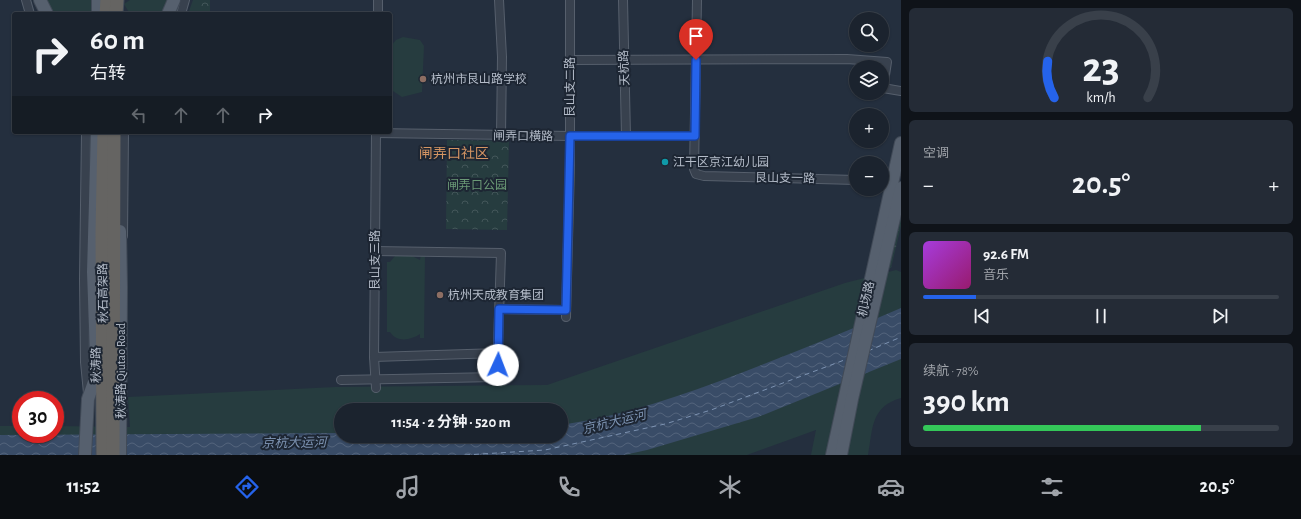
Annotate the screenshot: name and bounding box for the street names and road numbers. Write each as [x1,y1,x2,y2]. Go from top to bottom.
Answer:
street label: 天杭路 [616,50,631,86]
street label: 艮山支二路 [563,57,576,117]
street label: 闸弄口横路 [493,128,553,143]
street label: 艮山支一路 [755,170,815,185]
street label: 艮山支三路 [368,230,381,290]
street label: 秋石高架路 [95,263,110,323]
street label: 机场路 [855,280,876,318]
street label: 秋涛路 Qiutao Road [114,323,128,419]
street label: 秋涛路 [89,347,102,383]

